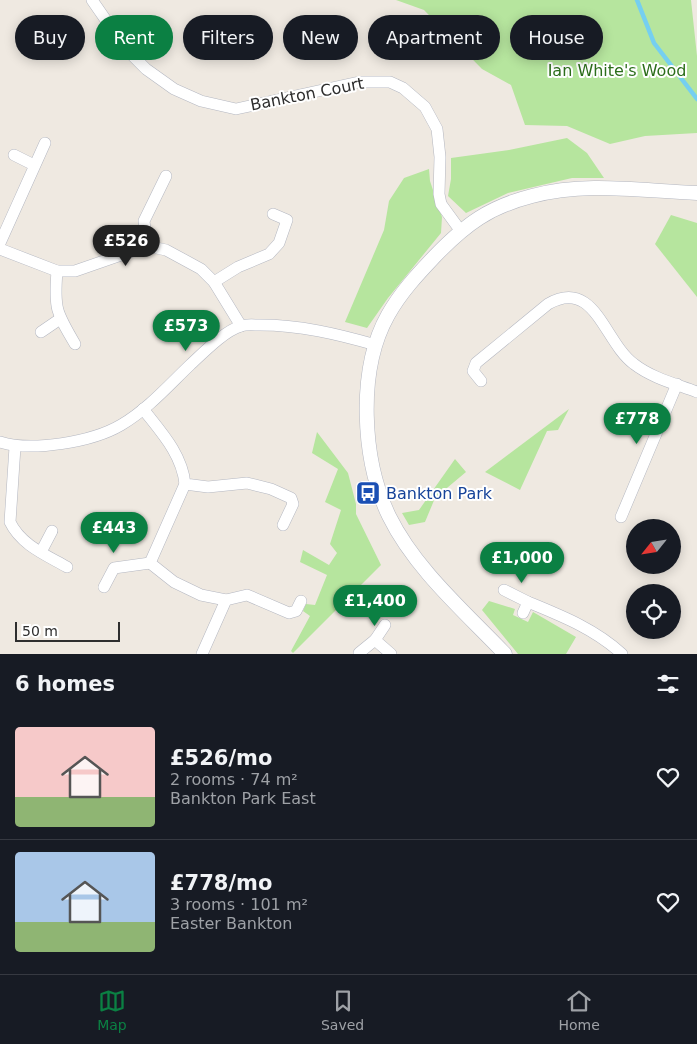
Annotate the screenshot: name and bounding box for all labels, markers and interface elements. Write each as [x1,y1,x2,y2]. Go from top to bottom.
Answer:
chip: Buy [15,15,85,60]
chip: Rent [95,15,173,60]
chip: Filters [183,15,273,60]
chip: New [283,15,358,60]
chip: Apartment [368,15,500,60]
chip: House [510,15,603,60]
park label: Ian White's Wood [548,61,686,80]
street label: Bankton Court [249,74,365,114]
pin: £526 [96,224,156,267]
text: £526 [104,231,148,250]
pin: £573 [156,310,216,352]
text: £573 [164,316,208,335]
pin: £778 [607,402,667,445]
text: £778 [615,409,659,428]
bus stop icon: Bankton Park [355,480,381,506]
place label: Bankton Park [386,484,493,503]
pin: £443 [84,512,144,554]
text: £443 [92,518,136,537]
north arrow [626,519,681,574]
map controls [626,519,681,639]
pin: £1,000 [481,542,563,584]
text: £1,000 [491,548,553,567]
pin: £1,400 [334,584,416,627]
button: locate [626,584,681,639]
text: £1,400 [344,591,406,610]
scale bar [15,619,120,642]
text: 50 m [22,623,58,639]
icon: filters [654,670,682,698]
text: 6 homes [15,672,115,696]
text: £526/mo [170,746,272,770]
icon: home [55,747,115,807]
icon: heart [654,763,682,791]
text: 2 rooms · 74 m² [170,770,298,789]
text: Bankton Park East [170,789,316,808]
text: £778/mo [170,871,272,895]
icon: home [55,872,115,932]
icon: heart [654,888,682,916]
text: 3 rooms · 101 m² [170,895,308,914]
text: Easter Bankton [170,914,292,933]
tab: Map [97,987,127,1033]
tab: Saved [321,987,364,1033]
tab: Home [559,987,600,1033]

